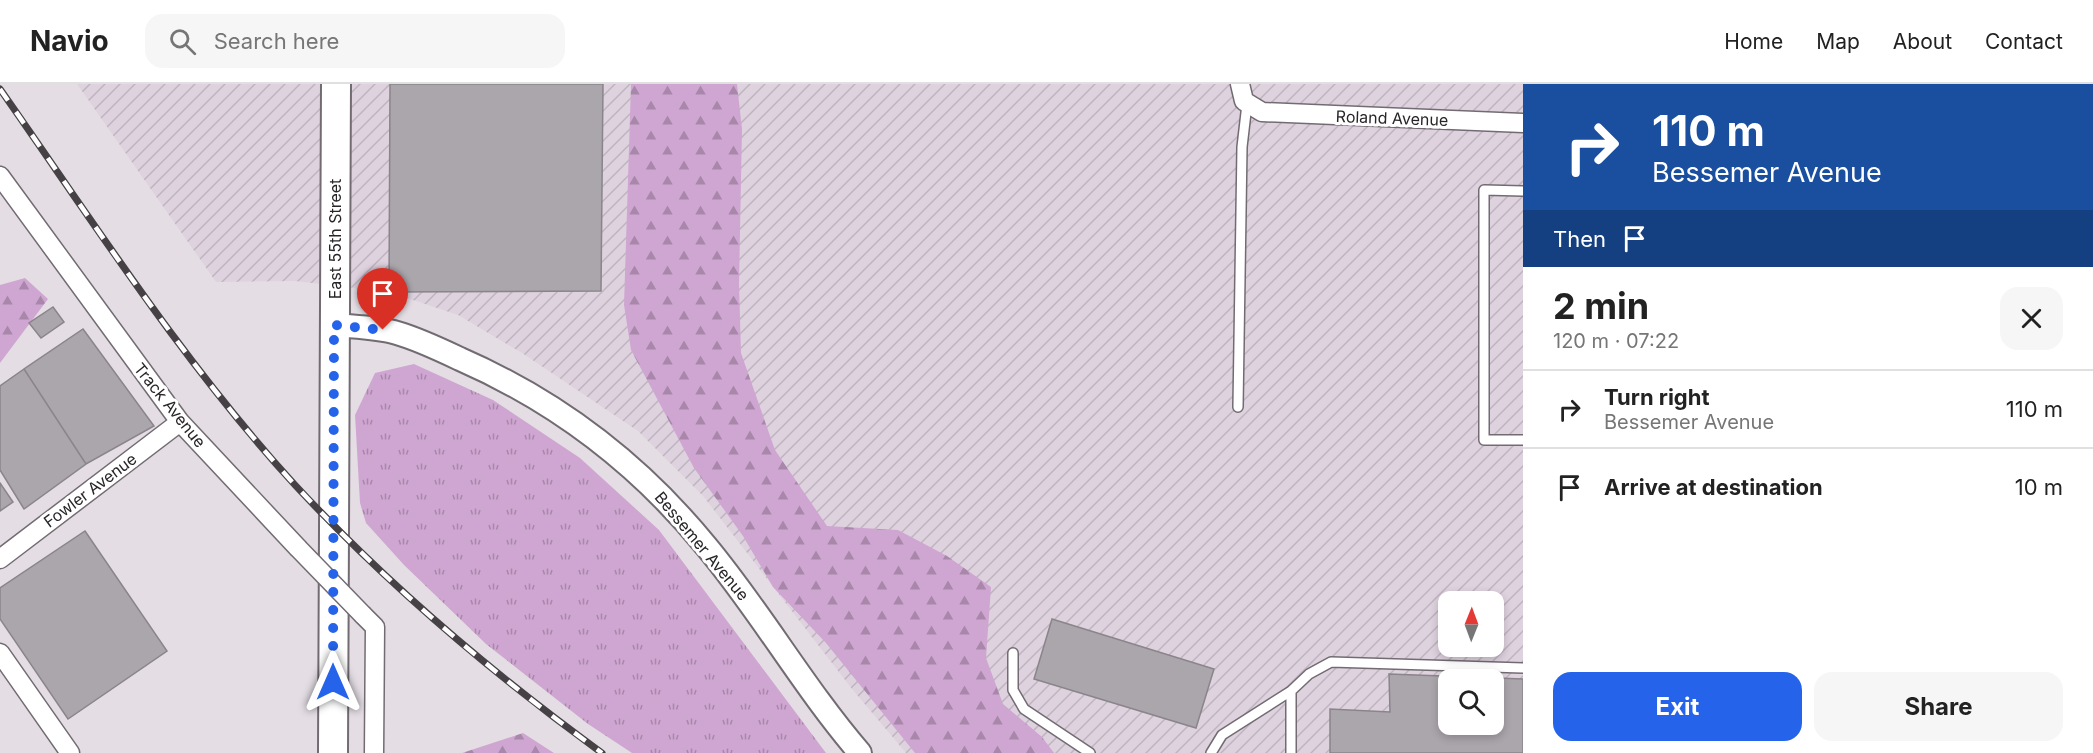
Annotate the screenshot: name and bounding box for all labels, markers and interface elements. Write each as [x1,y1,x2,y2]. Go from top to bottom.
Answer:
search box [145,14,565,68]
text: Navio [30,24,109,58]
icon: search [166,25,199,58]
text: Search here [214,28,339,54]
text: Home [1724,29,1783,54]
text: Map [1816,29,1860,54]
text: About [1893,29,1952,54]
text: Contact [1985,29,2063,54]
text: 110 m [1652,105,1765,156]
street label: Roland Avenue [1335,106,1449,130]
icon: right [1553,108,1631,186]
text: Bessemer Avenue [1652,156,1882,189]
street label: East 55th Street [325,179,345,299]
icon: arrive [1618,222,1651,255]
text: Then [1553,226,1606,252]
pin [357,268,408,330]
icon: arrive [366,277,399,310]
text: 2 min [1553,284,1649,328]
button: close [2000,287,2063,350]
text: 120 m · 07:22 [1553,329,1679,353]
street label: Track Avenue [130,359,210,451]
text: Turn right [1604,384,1710,410]
icon: right [1553,393,1586,426]
text: 110 m [2006,396,2063,422]
text: Bessemer Avenue [1604,410,1774,434]
street label: Fowler Avenue [40,449,140,531]
icon: arrive [1553,471,1586,504]
text: Arrive at destination [1604,474,1823,500]
text: 10 m [2015,474,2063,500]
street label: Bessemer Avenue [651,487,753,605]
north arrow [1438,591,1504,657]
map controls [1438,591,1504,735]
position arrow [301,650,365,714]
button: search [1438,669,1504,735]
button: Exit [1553,672,1802,741]
button: Share [1814,672,2063,741]

